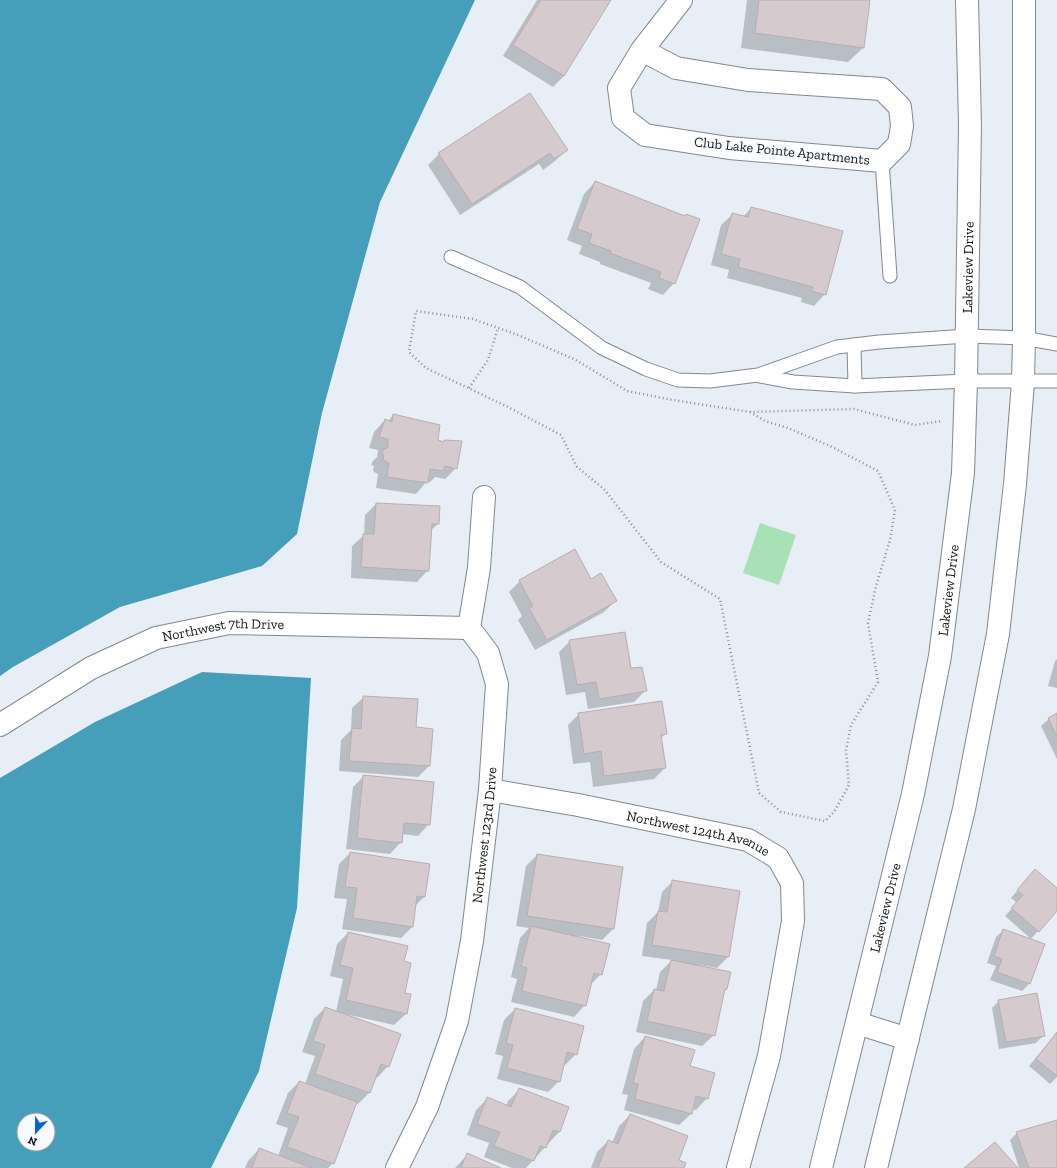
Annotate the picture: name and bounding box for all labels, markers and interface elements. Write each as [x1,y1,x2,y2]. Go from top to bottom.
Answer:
street label: Club Lake Pointe Apartments [693,133,871,169]
street label: Lakeview Drive [959,221,977,313]
street label: Lakeview Drive [934,543,962,637]
street label: Northwest 7th Drive [161,614,285,645]
street label: Northwest 123rd Drive [468,766,500,904]
street label: Northwest 124th Avenue [625,807,773,860]
street label: Lakeview Drive [866,861,904,954]
north arrow [16,1112,56,1152]
text: N [26,1133,39,1148]

